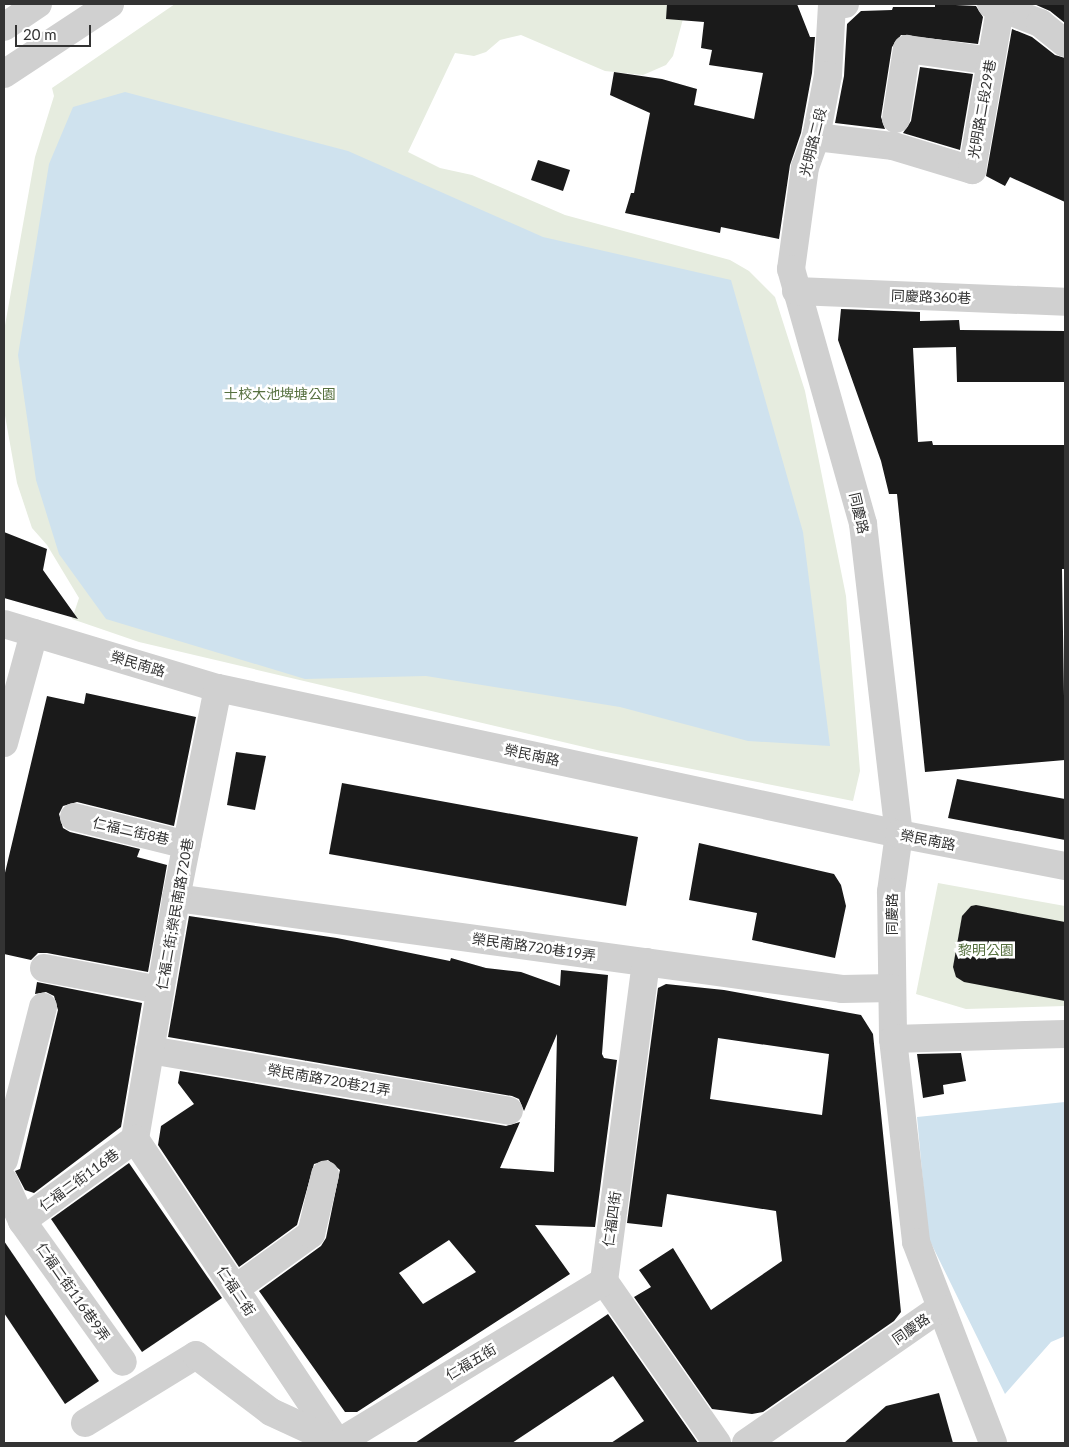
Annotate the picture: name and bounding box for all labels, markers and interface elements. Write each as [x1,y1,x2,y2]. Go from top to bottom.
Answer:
scale bar [18,15,94,47]
text: 20 m [23,25,57,43]
street label: 光明路二段29巷 [965,58,999,160]
street label: 光明路二段 [796,106,830,178]
street label: 同慶路360巷 [891,287,971,307]
park label: 士校大池埤塘公園 [224,386,336,402]
street label: 同慶路 [846,491,872,535]
street label: 榮民南路 [109,648,167,680]
street label: 榮民南路 [503,741,561,769]
street label: 仁福二街8巷 [91,814,171,848]
street label: 榮民南路 [899,826,957,854]
street label: 仁福二街;榮民南路720巷 [153,837,197,991]
street label: 同慶路 [884,893,900,935]
street label: 榮民南路720巷19弄 [471,930,597,964]
park label: 黎明公園 [958,942,1014,958]
street label: 榮民南路720巷21弄 [266,1061,392,1099]
street label: 仁福二街116巷 [36,1145,122,1215]
street label: 仁福四街 [600,1190,624,1248]
street label: 仁福二街116巷9弄 [33,1239,113,1345]
street label: 仁福二街 [213,1263,259,1319]
street label: 同慶路 [889,1310,933,1348]
street label: 仁福五街 [443,1340,499,1384]

